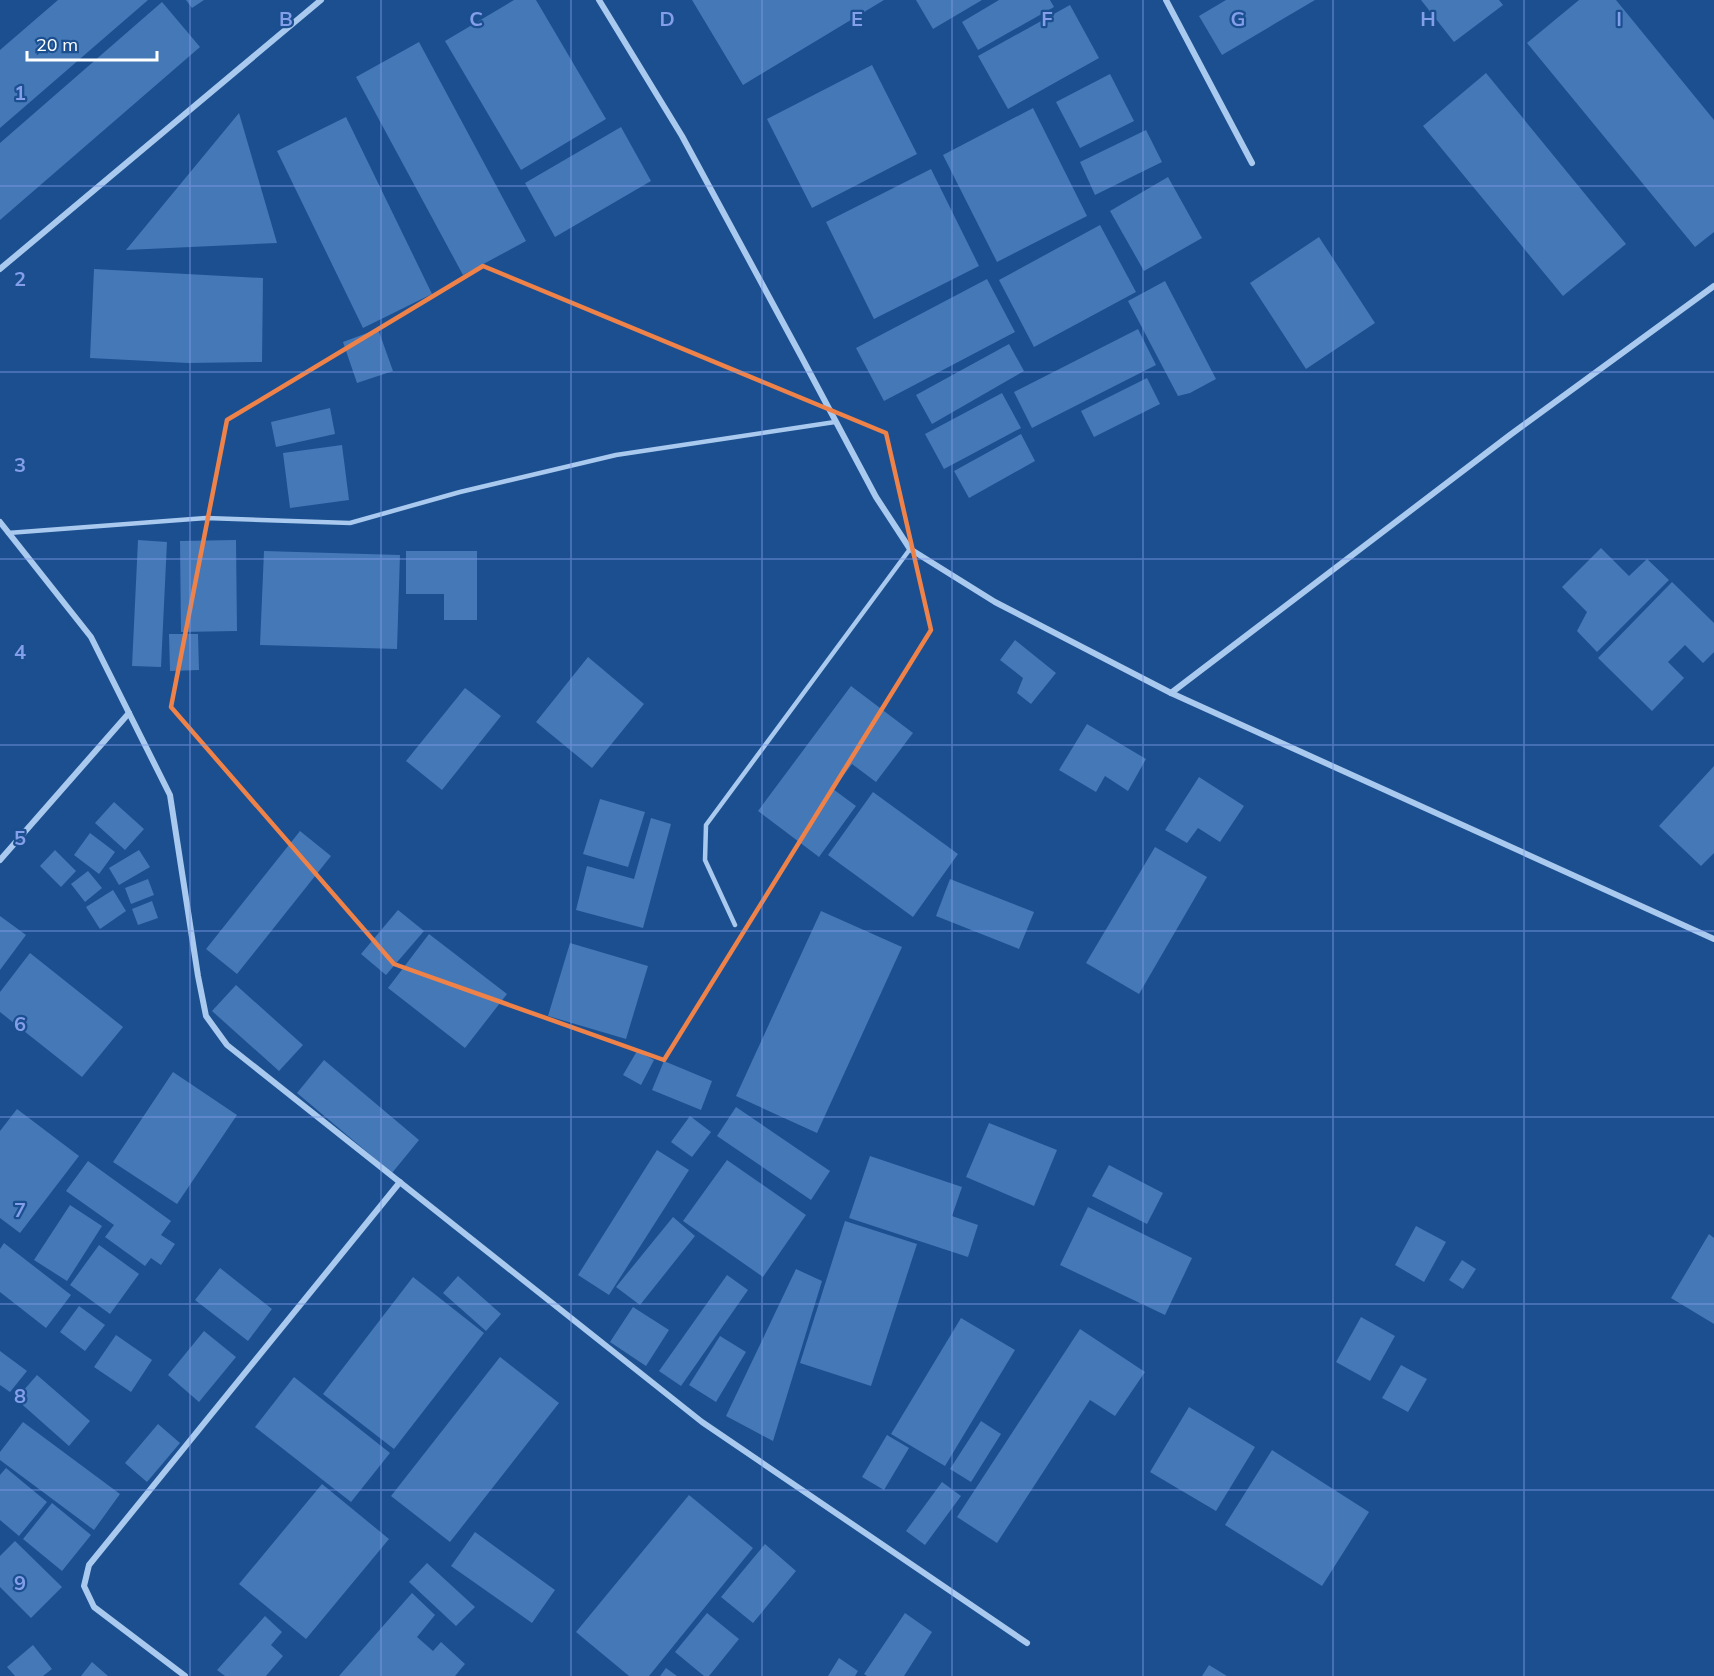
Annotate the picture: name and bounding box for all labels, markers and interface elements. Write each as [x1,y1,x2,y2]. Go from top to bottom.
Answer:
text: B [279,6,293,31]
text: C [469,6,483,31]
text: D [659,6,675,31]
text: E [851,6,863,31]
text: F [1041,6,1053,31]
text: G [1231,6,1245,31]
text: H [1420,6,1436,31]
text: I [1616,6,1622,31]
scale bar [27,24,158,62]
text: 20 m [36,33,78,56]
text: 1 [14,80,26,105]
text: 2 [14,266,26,291]
text: 3 [14,452,26,477]
text: 4 [14,639,26,664]
text: 5 [14,825,26,850]
text: 6 [14,1011,26,1036]
text: 7 [14,1197,26,1222]
text: 8 [14,1383,26,1408]
text: 9 [14,1570,26,1595]

